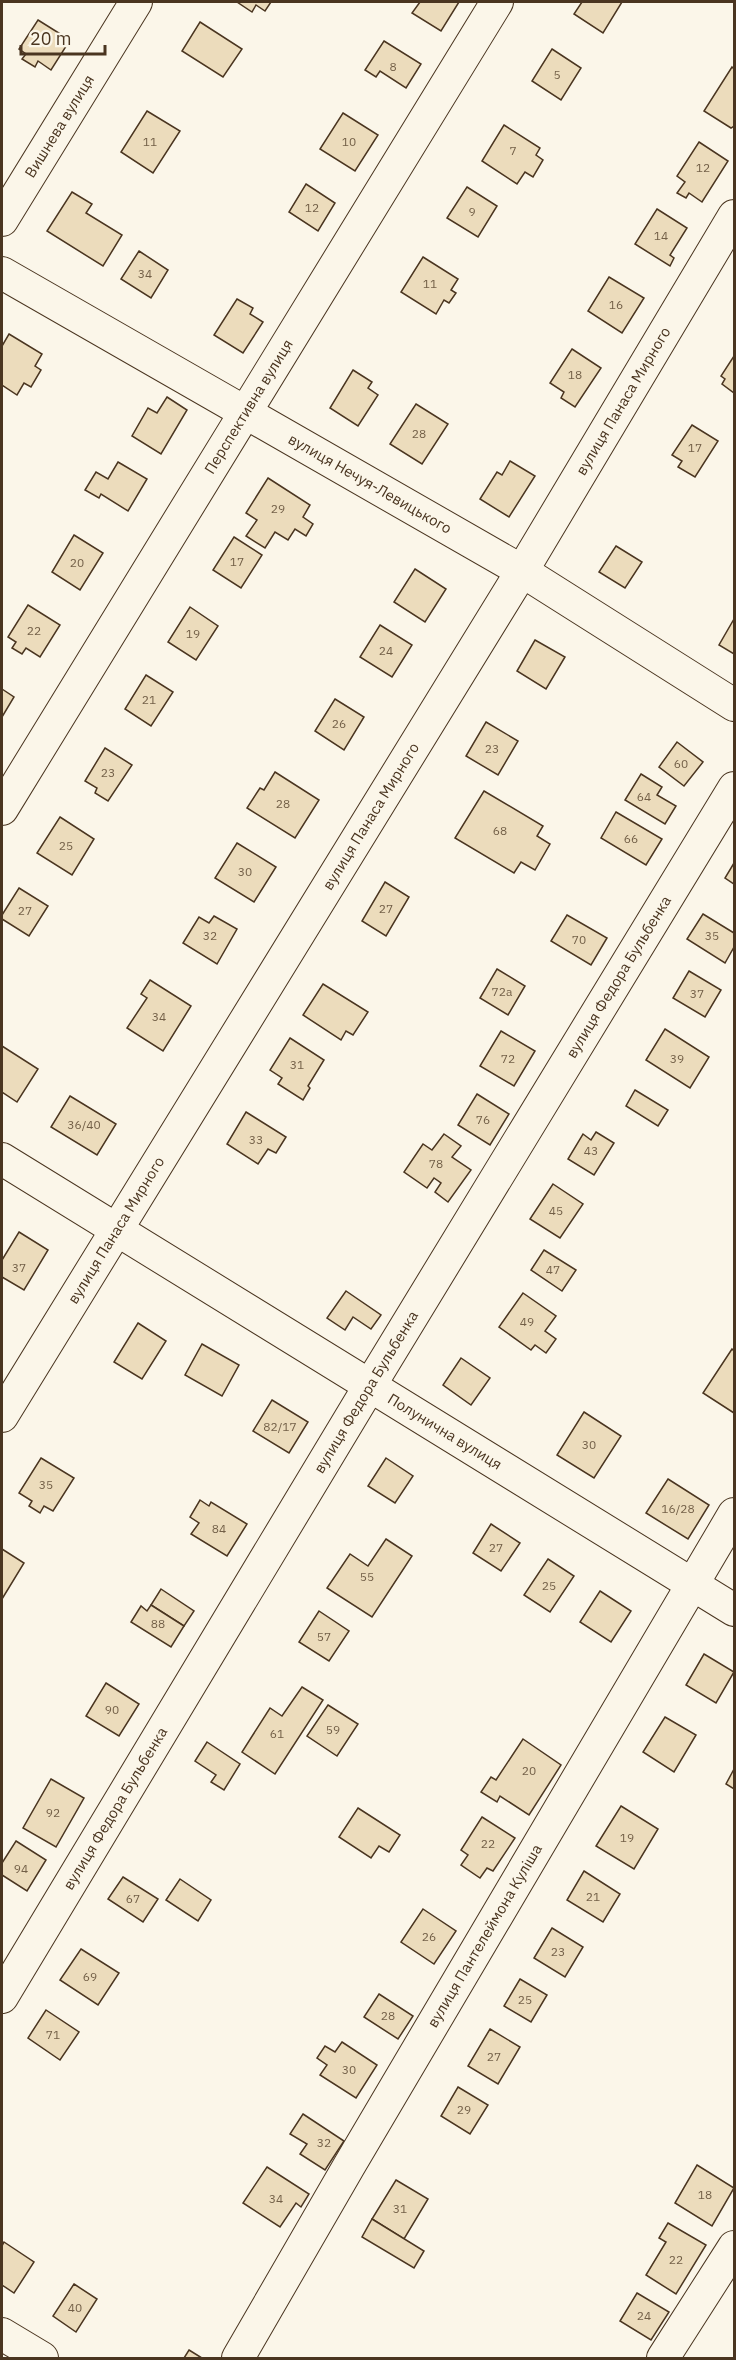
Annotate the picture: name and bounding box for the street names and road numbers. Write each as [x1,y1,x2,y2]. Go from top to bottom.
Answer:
street label: Вишнева вулиця [20,71,98,181]
street label: вулиця Панаса Мирного [571,323,675,478]
street label: Перспективна вулиця [200,336,297,477]
street label: вулиця Нечуя-Левицького [285,429,455,538]
street label: вулиця Панаса Мирного [318,739,423,893]
street label: вулиця Федора Бульбенка [562,892,675,1061]
street label: вулиця Панаса Мирного [63,1153,168,1307]
street label: вулиця Федора Бульбенка [309,1307,422,1477]
street label: Полунична вулиця [384,1389,506,1474]
street label: вулиця Федора Бульбенка [59,1723,171,1893]
street label: вулиця Пантелеймона Куліша [423,1841,546,2031]

